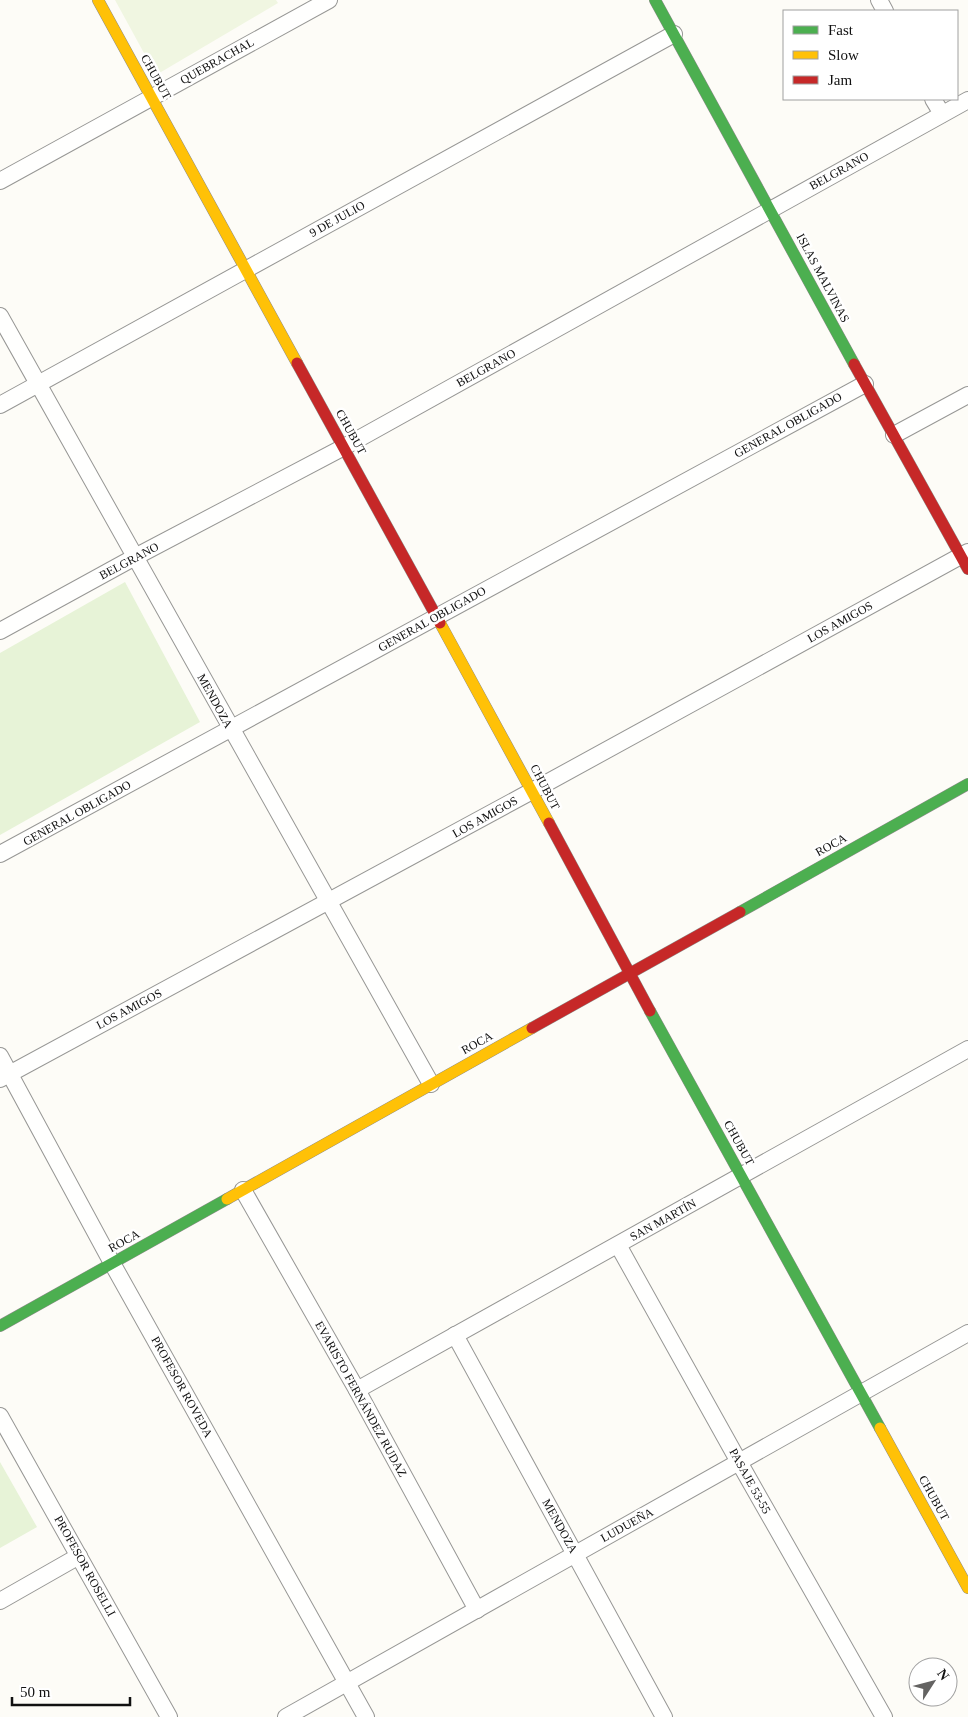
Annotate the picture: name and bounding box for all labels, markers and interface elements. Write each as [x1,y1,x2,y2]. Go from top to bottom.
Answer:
legend [783,10,958,100]
text: Fast [828,22,854,38]
street label: QUEBRACHAL [178,35,256,87]
text: Slow [828,47,859,63]
street label: CHUBUT [138,52,174,103]
text: Jam [828,72,852,88]
street label: BELGRANO [807,149,871,193]
street label: 9 DE JULIO [307,198,368,240]
street label: ISLAS MALVINAS [794,231,852,325]
street label: BELGRANO [454,346,518,390]
street label: GENERAL OBLIGADO [732,389,845,461]
street label: CHUBUT [333,407,369,458]
street label: BELGRANO [97,539,161,583]
street label: GENERAL OBLIGADO [376,583,489,655]
street label: LOS AMIGOS [805,598,875,646]
street label: MENDOZA [194,671,236,731]
street label: CHUBUT [527,762,563,813]
street label: GENERAL OBLIGADO [21,777,134,849]
street label: LOS AMIGOS [450,793,520,841]
street label: ROCA [813,831,849,859]
street label: LOS AMIGOS [94,986,164,1032]
street label: ROCA [459,1029,495,1057]
street label: CHUBUT [721,1118,757,1169]
street label: SAN MARTÍN [627,1196,699,1244]
street label: ROCA [106,1227,142,1255]
street label: EVARISTO FERNÁNDEZ RUDAZ [312,1319,410,1479]
street label: PROFESOR ROVEDA [148,1334,216,1440]
street label: PASAJE 53-55 [726,1446,774,1516]
street label: CHUBUT [916,1473,952,1524]
street label: MENDOZA [539,1496,581,1556]
street label: LUDUEÑA [598,1505,656,1545]
street label: PROFESOR ROSELLI [51,1513,119,1619]
north arrow [908,1657,958,1707]
text: N [934,1666,952,1683]
scale bar [12,1674,130,1706]
text: 50 m [20,1684,51,1700]

